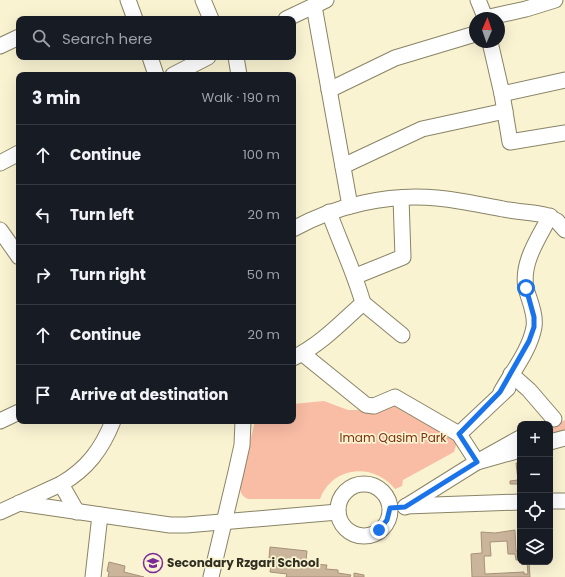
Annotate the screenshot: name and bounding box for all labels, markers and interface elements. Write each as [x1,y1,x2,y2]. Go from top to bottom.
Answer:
north arrow [469,12,505,48]
search box [16,16,296,60]
icon: search [30,27,52,49]
text: Search here [62,28,152,49]
text: 3 min [32,86,80,110]
text: Walk · 190 m [202,88,280,107]
icon: ahead [32,144,54,166]
text: Continue [70,144,141,165]
text: 100 m [243,145,280,164]
icon: left [32,204,54,226]
text: Turn left [70,204,134,225]
text: 20 m [247,205,280,224]
icon: right [32,264,54,286]
text: Turn right [70,264,146,285]
text: 50 m [247,265,280,284]
route start [517,279,535,297]
icon: ahead [32,324,54,346]
text: Continue [70,324,141,345]
text: 20 m [247,325,280,344]
icon: arrive [32,384,54,406]
text: Arrive at destination [70,384,228,405]
map controls [517,421,553,565]
button: + [517,421,553,457]
park label: Imam Qasim Park [339,429,447,446]
button: − [517,457,553,493]
button: locate [517,493,553,529]
route end [370,521,388,539]
button: layers [517,529,553,565]
school or university icon: Secondary Rzgari School [142,552,164,574]
place label: Secondary Rzgari School [167,554,319,571]

